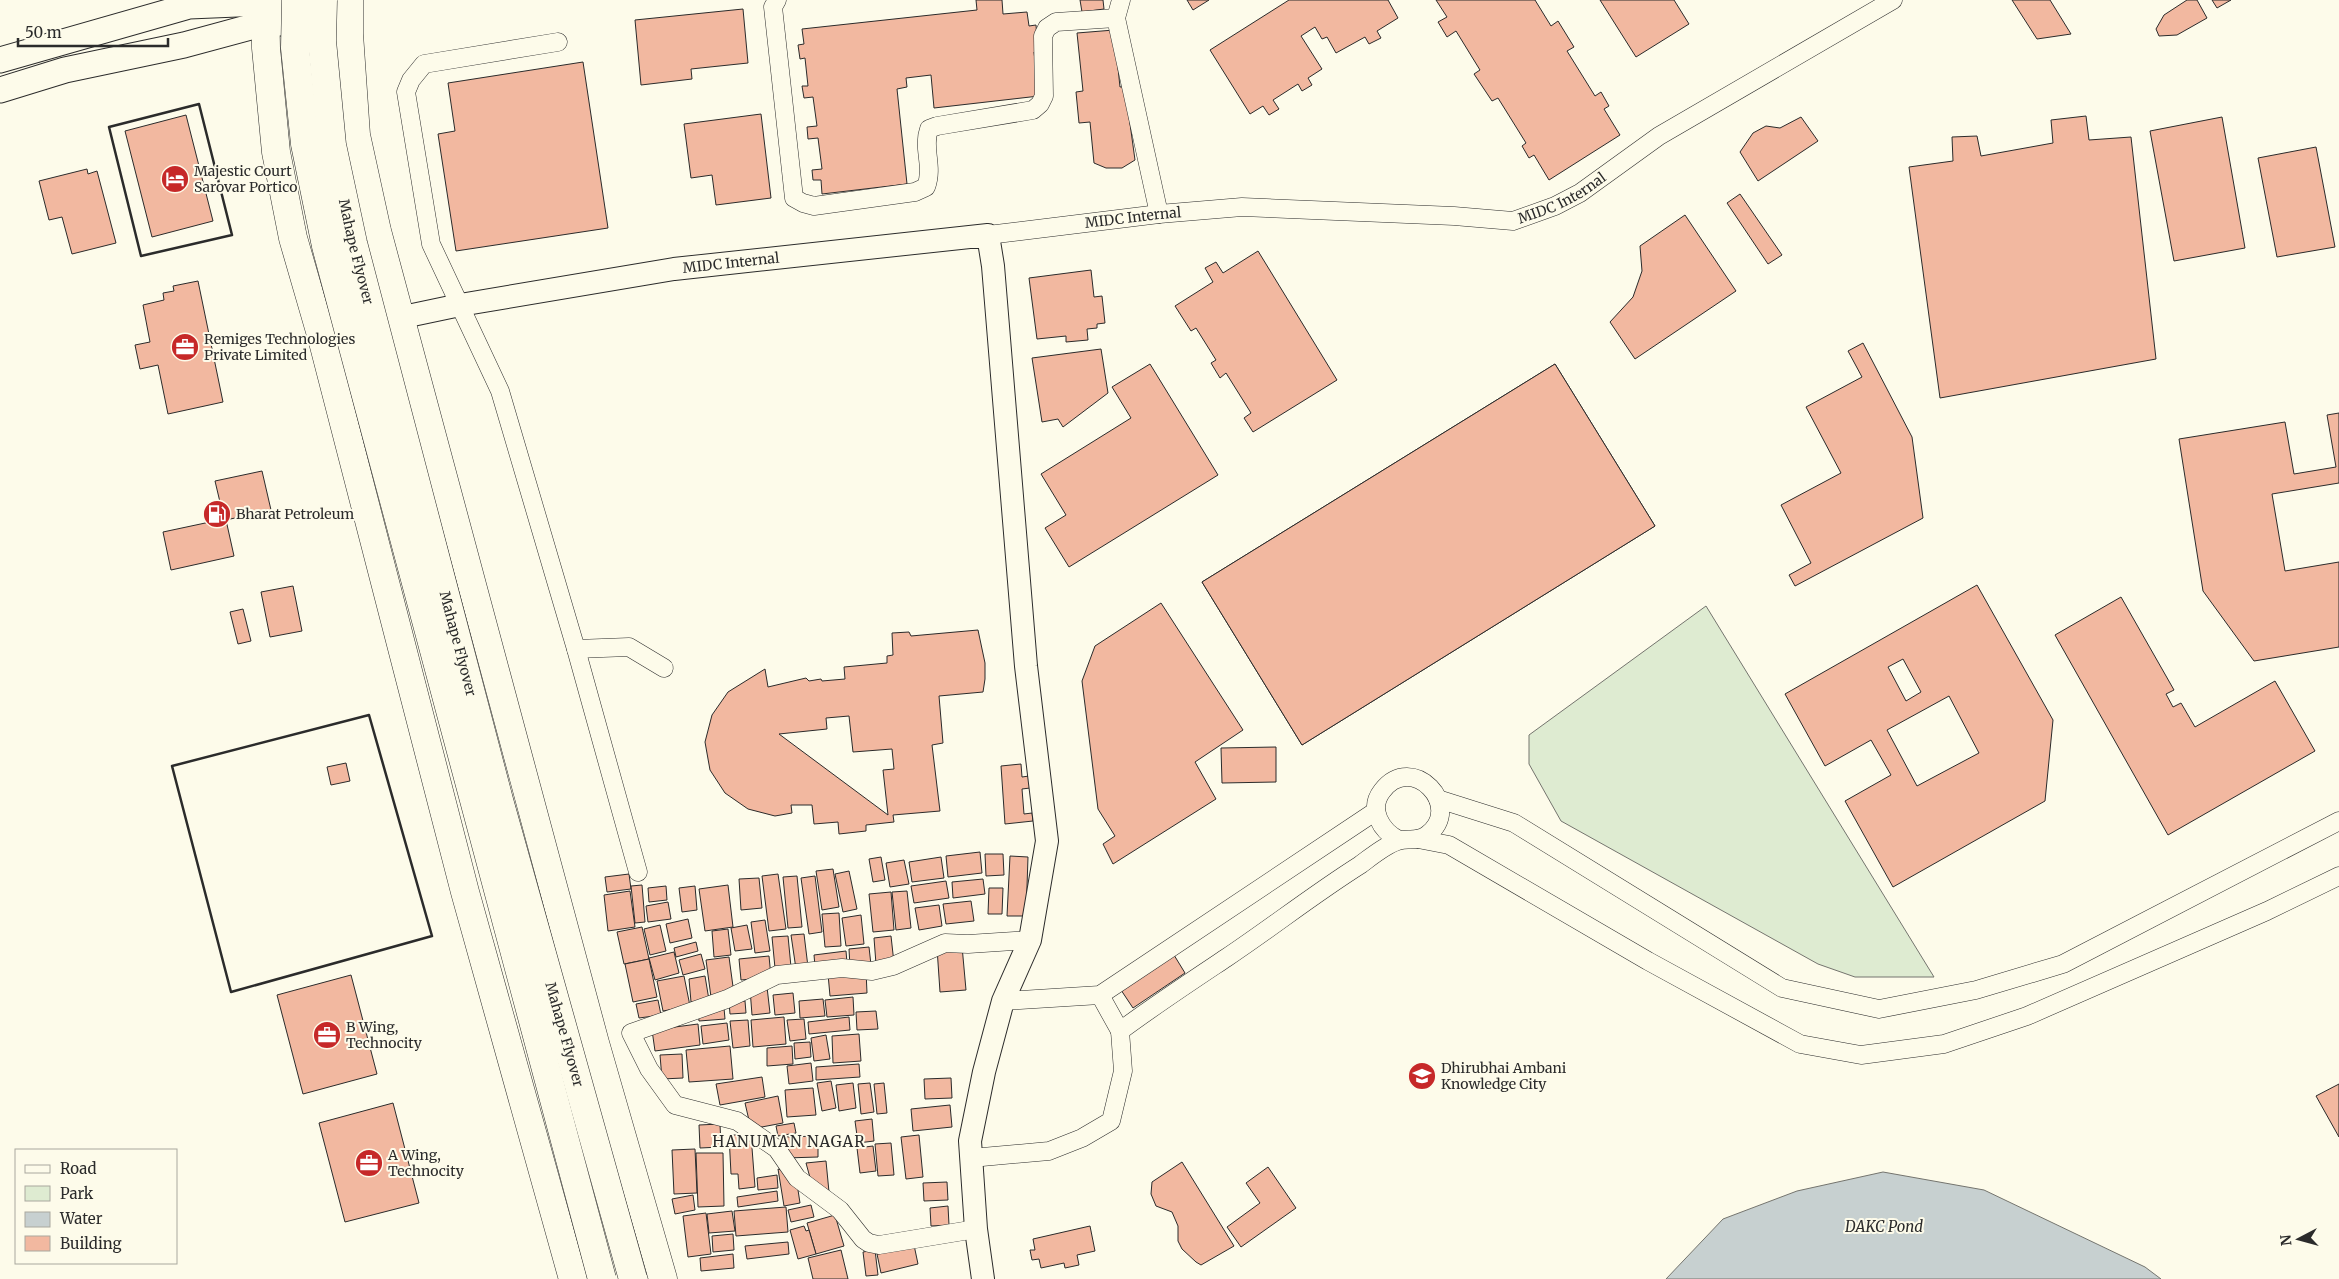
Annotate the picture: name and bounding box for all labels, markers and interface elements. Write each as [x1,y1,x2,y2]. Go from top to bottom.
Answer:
scale bar [18,15,168,47]
text: 50 m [25,23,62,42]
place label: Majestic Court Sarovar Portico [194,162,297,196]
hotel icon: Majestic Court Sarovar Portico [160,164,190,194]
street label: MIDC Internal [1515,168,1610,228]
street label: Mahape Flyover [335,197,378,306]
street label: MIDC Internal [1084,203,1183,232]
street label: MIDC Internal [682,249,781,277]
place label: Remiges Technologies Private Limited [204,330,356,364]
office icon: Remiges Technologies Private Limited [170,332,200,362]
fuel station icon: Bharat Petroleum [202,499,232,529]
place label: Bharat Petroleum [236,505,354,523]
street label: Mahape Flyover [436,589,480,698]
street label: Mahape Flyover [541,980,588,1089]
place label: B Wing, Technocity [346,1018,423,1052]
office icon: B Wing, Technocity [312,1020,342,1050]
place label: Dhirubhai Ambani Knowledge City [1441,1059,1567,1093]
school or university icon: Dhirubhai Ambani Knowledge City [1407,1061,1437,1091]
district label: HANUMAN NAGAR [712,1132,866,1151]
place label: A Wing, Technocity [387,1146,465,1180]
office icon: A Wing, Technocity [354,1148,384,1178]
legend [15,1149,178,1264]
text: Road [60,1159,96,1178]
text: Park [60,1184,94,1203]
text: Water [59,1209,103,1228]
north arrow [2274,1214,2324,1264]
water label: DAKC Pond [1844,1217,1923,1236]
text: Building [60,1234,122,1253]
text: N [2277,1234,2296,1247]

